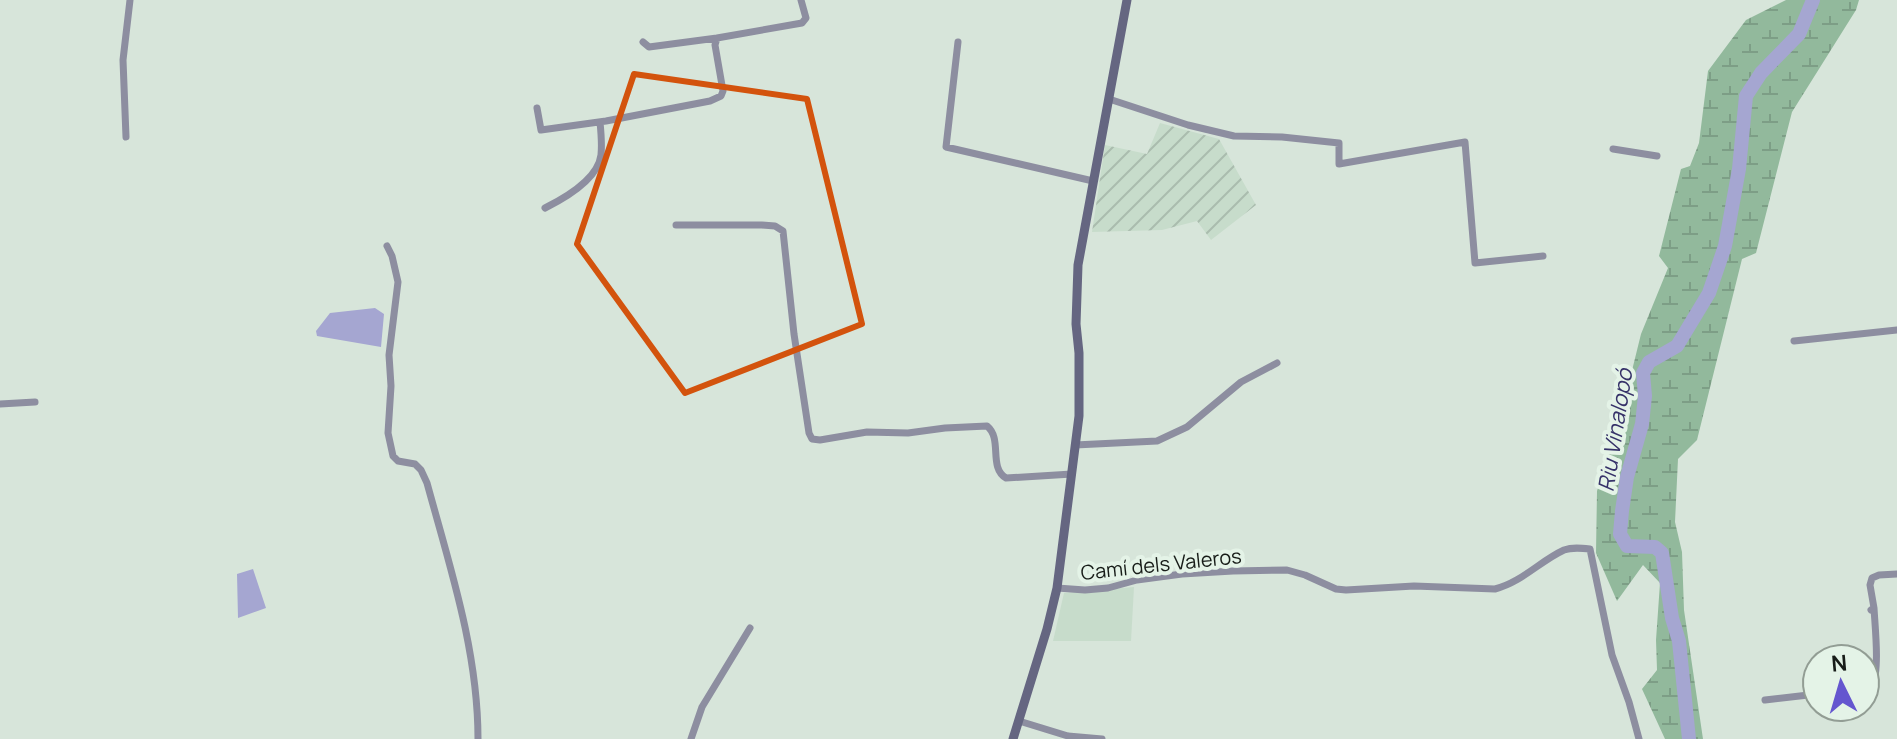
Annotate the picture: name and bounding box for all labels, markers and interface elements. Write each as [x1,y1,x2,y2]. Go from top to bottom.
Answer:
water label: Riu Vinalopó [1590,364,1640,494]
street label: Camí dels Valeros [1079,542,1243,586]
north arrow [1801,643,1881,723]
text: N [1830,647,1848,679]

